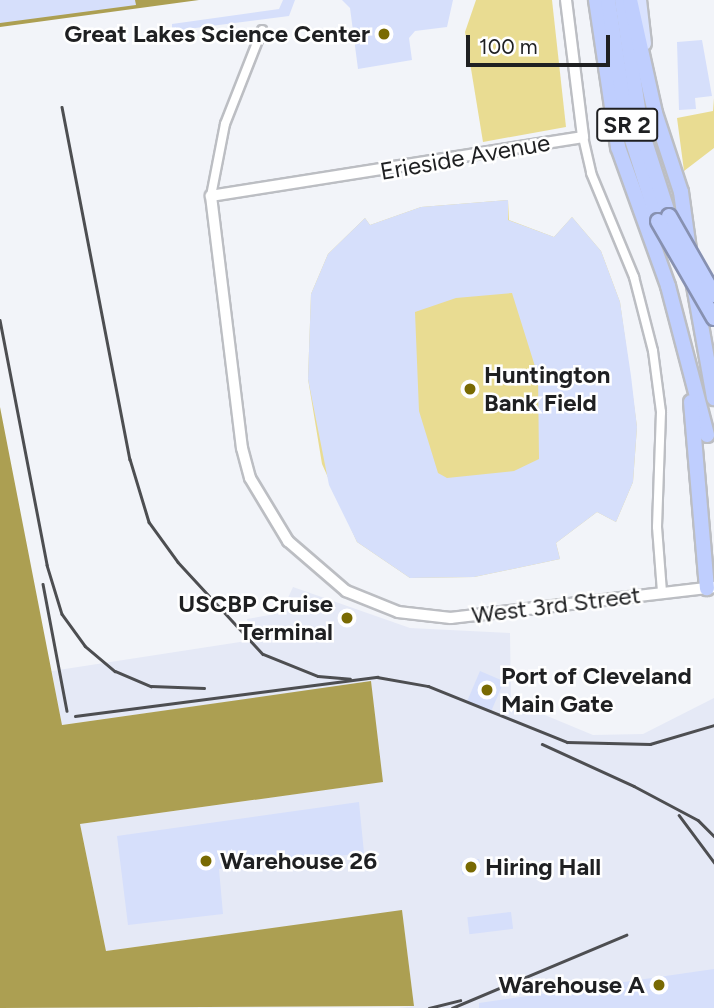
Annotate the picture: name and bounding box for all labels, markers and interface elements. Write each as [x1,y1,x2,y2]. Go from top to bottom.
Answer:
place label: Great Lakes Science Center [64,20,370,48]
scale bar [469,21,612,65]
marker: Great Lakes Science Center [376,26,392,42]
text: 100 m [479,34,538,59]
road number: SR 2 [596,106,658,144]
street label: Erieside Avenue [378,128,552,186]
place label: Huntington Bank Field [484,361,610,417]
marker: Huntington Bank Field [462,381,478,397]
street label: West 3rd Street [470,580,642,630]
place label: USCBP Cruise Terminal [178,590,333,646]
marker: USCBP Cruise Terminal [339,610,355,626]
place label: Port of Cleveland Main Gate [501,662,692,718]
marker: Port of Cleveland Main Gate [479,682,495,698]
place label: Warehouse 26 [220,847,377,875]
marker: Warehouse 26 [198,853,214,869]
place label: Hiring Hall [485,853,601,881]
marker: Hiring Hall [463,859,479,875]
place label: Warehouse A [499,971,645,999]
marker: Warehouse A [651,977,667,993]

